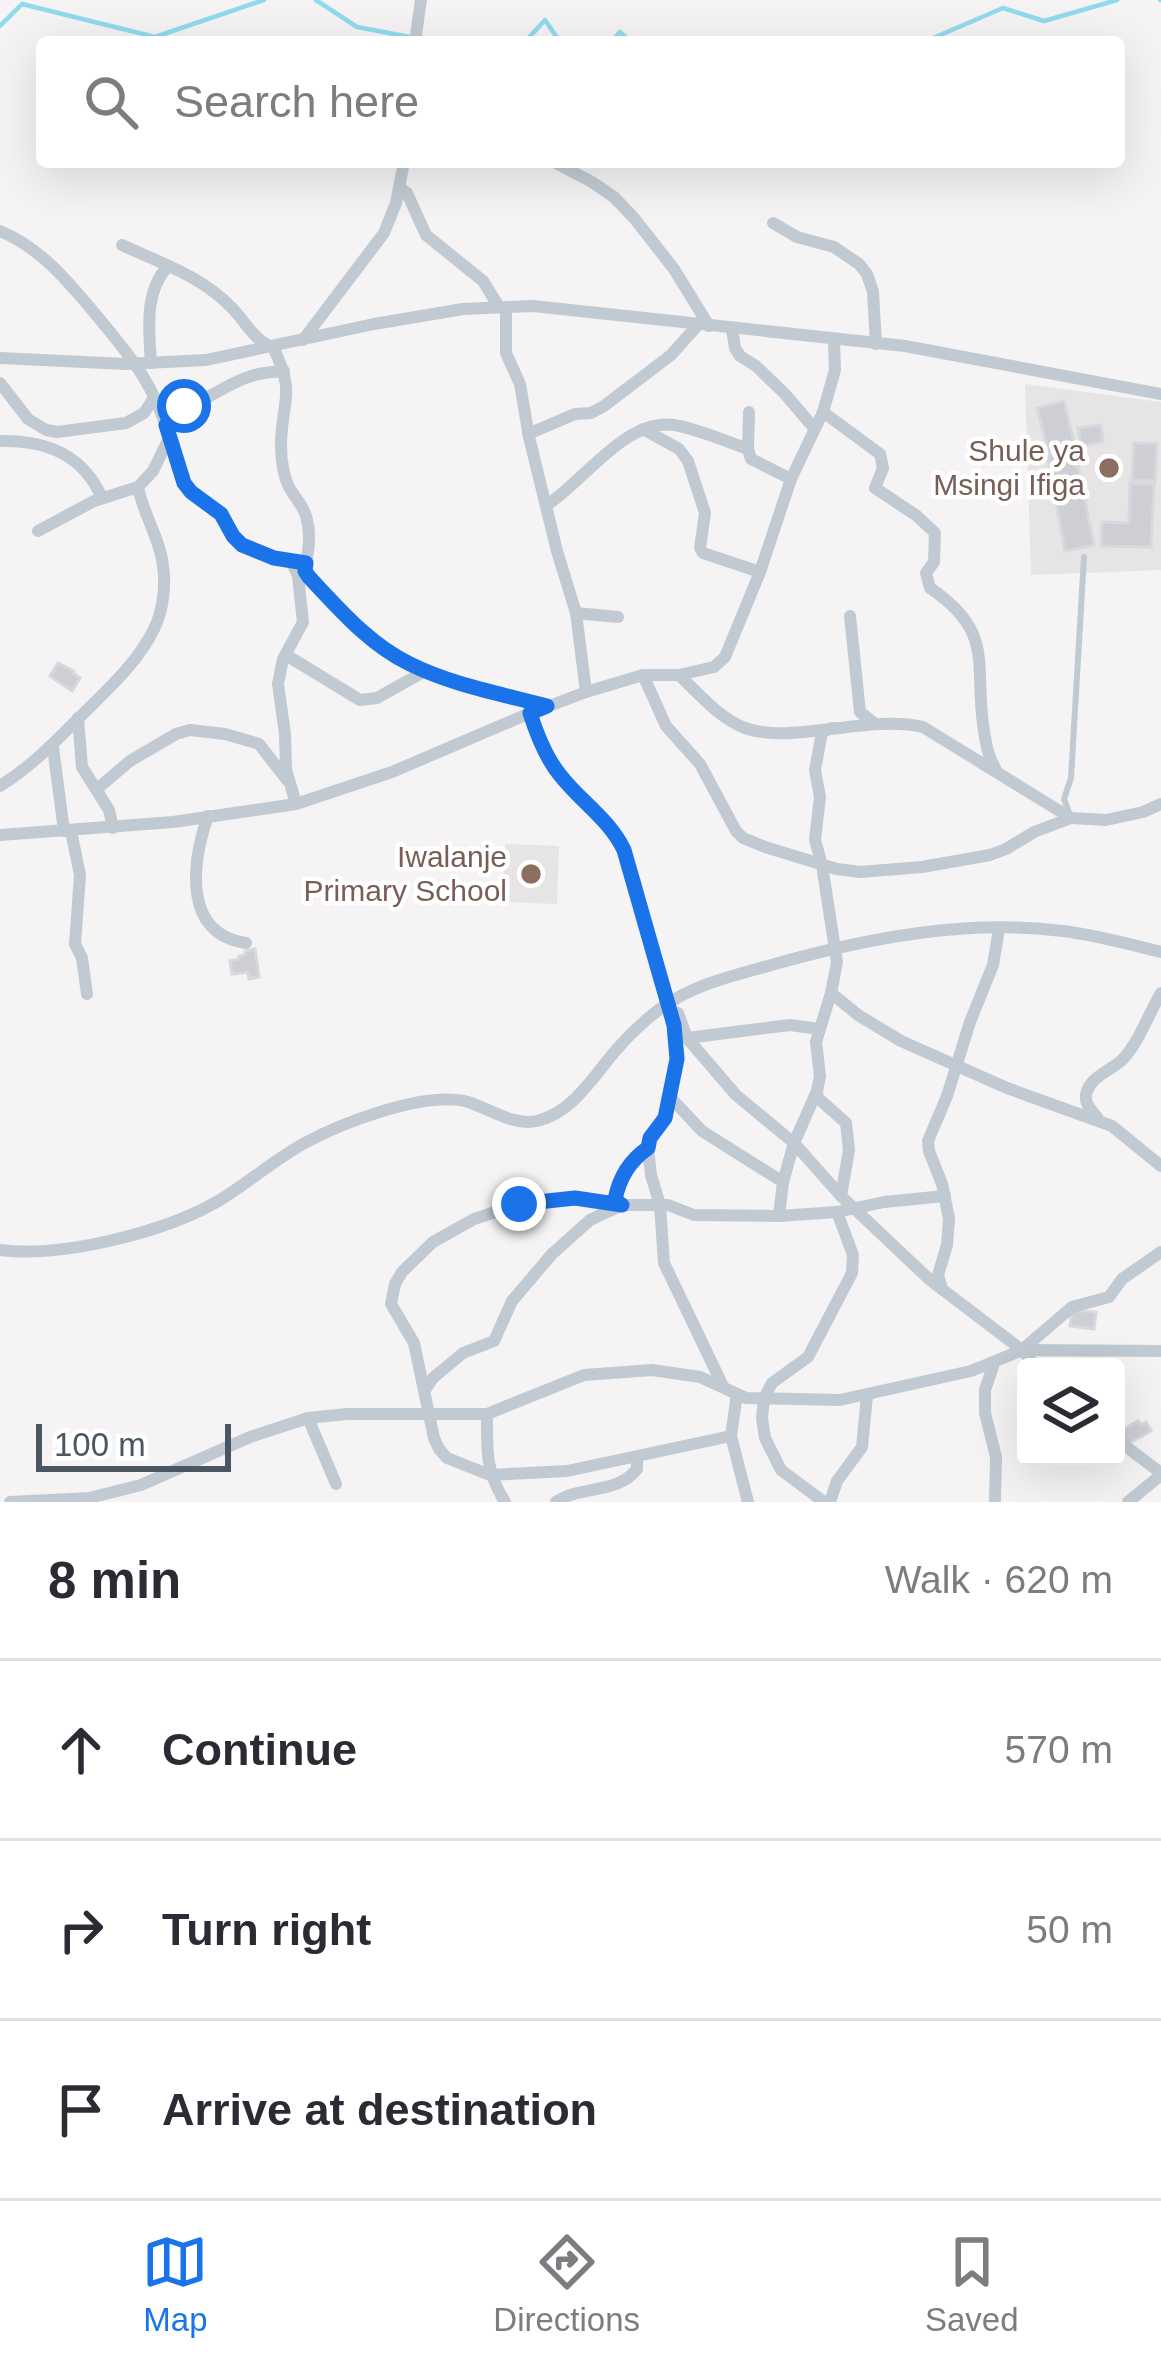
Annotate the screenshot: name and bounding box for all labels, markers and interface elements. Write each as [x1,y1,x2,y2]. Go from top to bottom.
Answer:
search box [36,36,1125,168]
icon: search [78,69,144,135]
text: Search here [174,76,419,127]
route start [157,379,211,433]
place label: Shule ya Msingi Ifiga [933,434,1085,501]
marker: Shule ya Msingi Ifiga [1096,455,1122,481]
place label: Iwalanje Primary School [304,840,507,907]
marker: Iwalanje Primary School [518,861,544,887]
route end [492,1177,546,1231]
map controls [1017,1358,1125,1466]
button: layers [1017,1358,1125,1466]
scale bar [36,1418,231,1471]
text: 100 m [54,1426,146,1463]
text: 8 min [48,1552,181,1609]
text: Walk · 620 m [885,1558,1113,1601]
icon: ahead [48,1717,114,1783]
text: Continue [162,1724,357,1775]
text: 570 m [1005,1728,1113,1771]
icon: right [48,1897,114,1963]
text: Turn right [162,1904,371,1955]
text: 50 m [1026,1908,1113,1951]
icon: arrive [48,2077,114,2143]
text: Arrive at destination [162,2084,597,2135]
tab: Map [142,2229,208,2339]
tab: Directions [493,2229,640,2339]
tab: Saved [925,2229,1019,2339]

